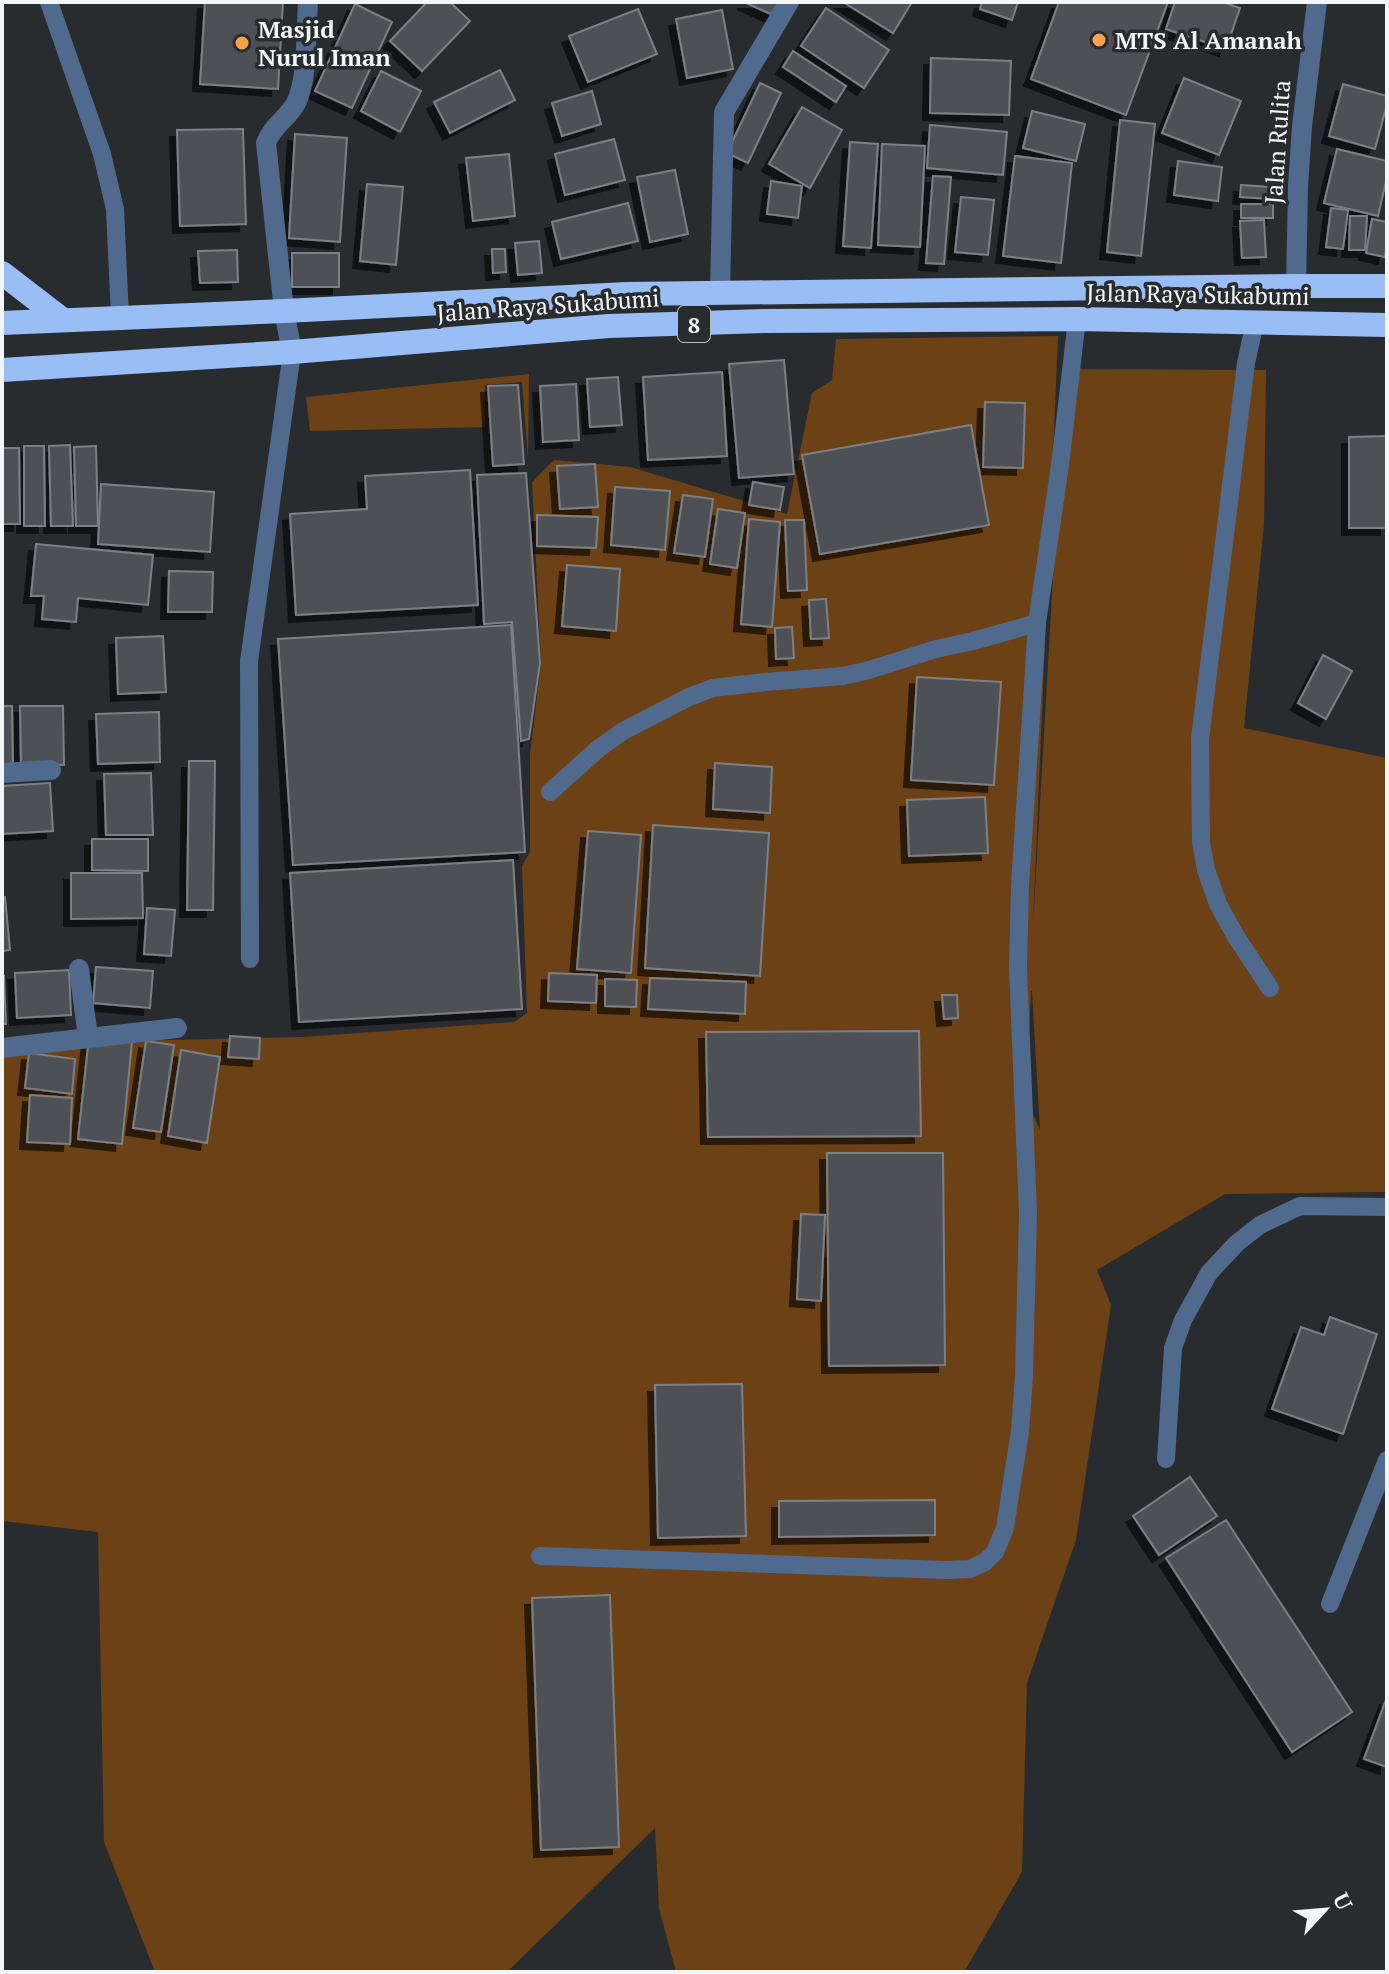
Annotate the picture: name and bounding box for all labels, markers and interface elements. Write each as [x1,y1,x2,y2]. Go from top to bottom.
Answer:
place label: Masjid Nurul Iman [258,13,391,73]
place label: MTS Al Amanah [1115,24,1303,56]
marker: MTS Al Amanah [1090,31,1108,49]
marker: Masjid Nurul Iman [233,34,251,52]
street label: Jalan Rulita [1257,79,1297,205]
street label: Jalan Raya Sukabumi [1086,276,1310,312]
street label: Jalan Raya Sukabumi [436,281,660,329]
road number: 8 [678,306,710,342]
north arrow [1285,1870,1365,1950]
text: U [1327,1888,1360,1915]

